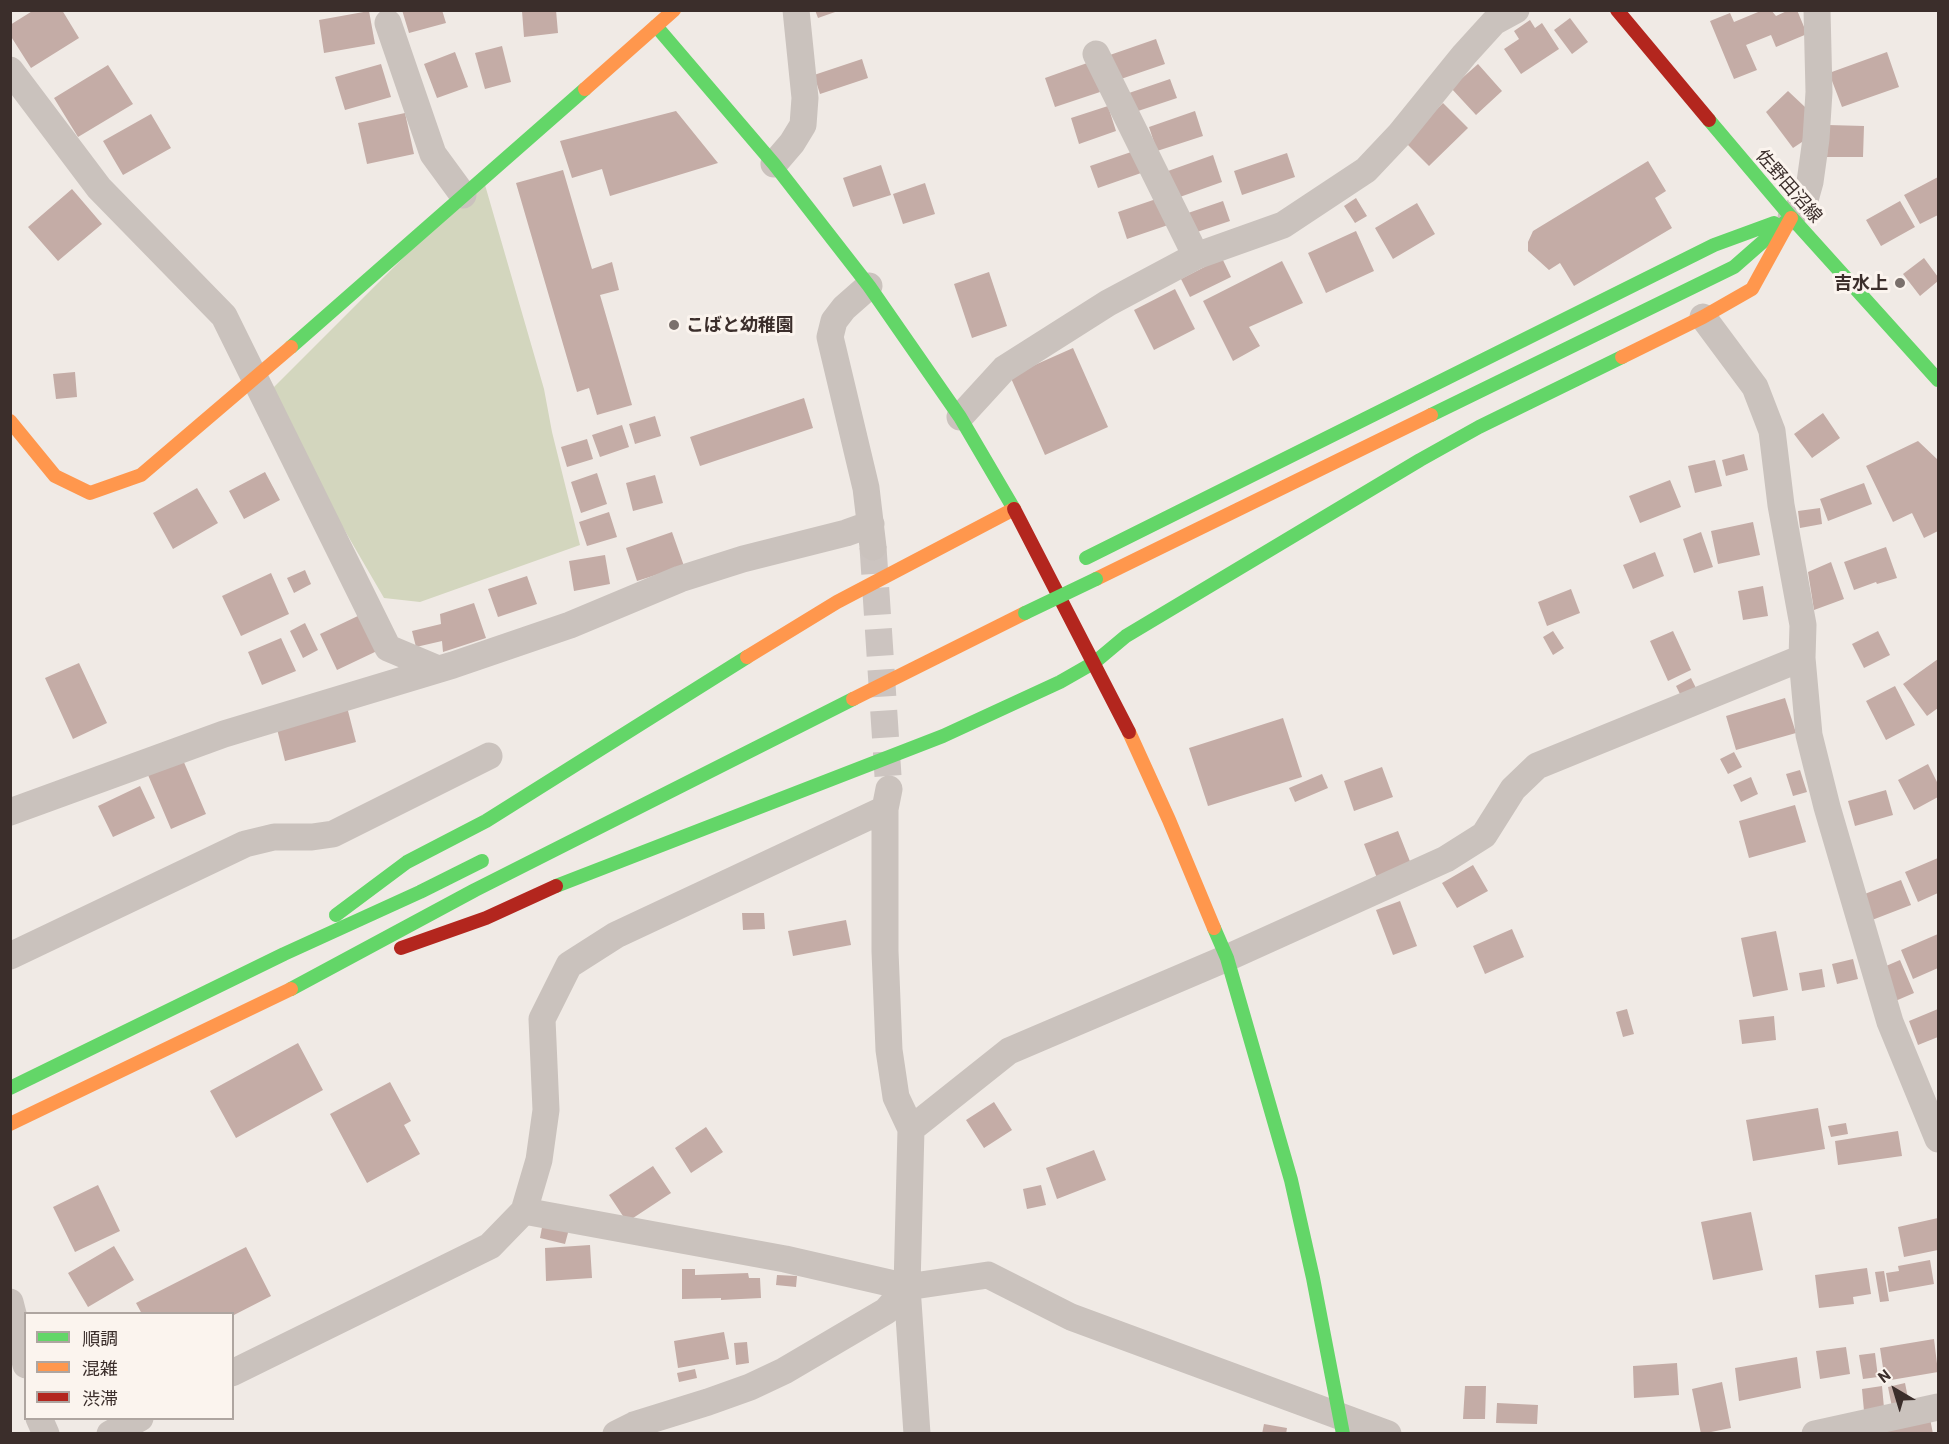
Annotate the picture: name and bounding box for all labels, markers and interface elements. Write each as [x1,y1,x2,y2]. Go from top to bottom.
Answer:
street label: 佐野田沼線 [1751,145,1827,227]
place label: 吉水上 [1834,272,1888,294]
marker: 吉水上 [1893,276,1907,290]
place label: こばと幼稚園 [686,314,794,336]
marker: こばと幼稚園 [667,318,681,332]
legend [24,1312,234,1420]
text: 順調 [82,1327,118,1349]
text: 混雑 [82,1357,118,1379]
north arrow [1865,1360,1925,1420]
text: N [1874,1365,1894,1386]
text: 渋滞 [82,1387,118,1409]

